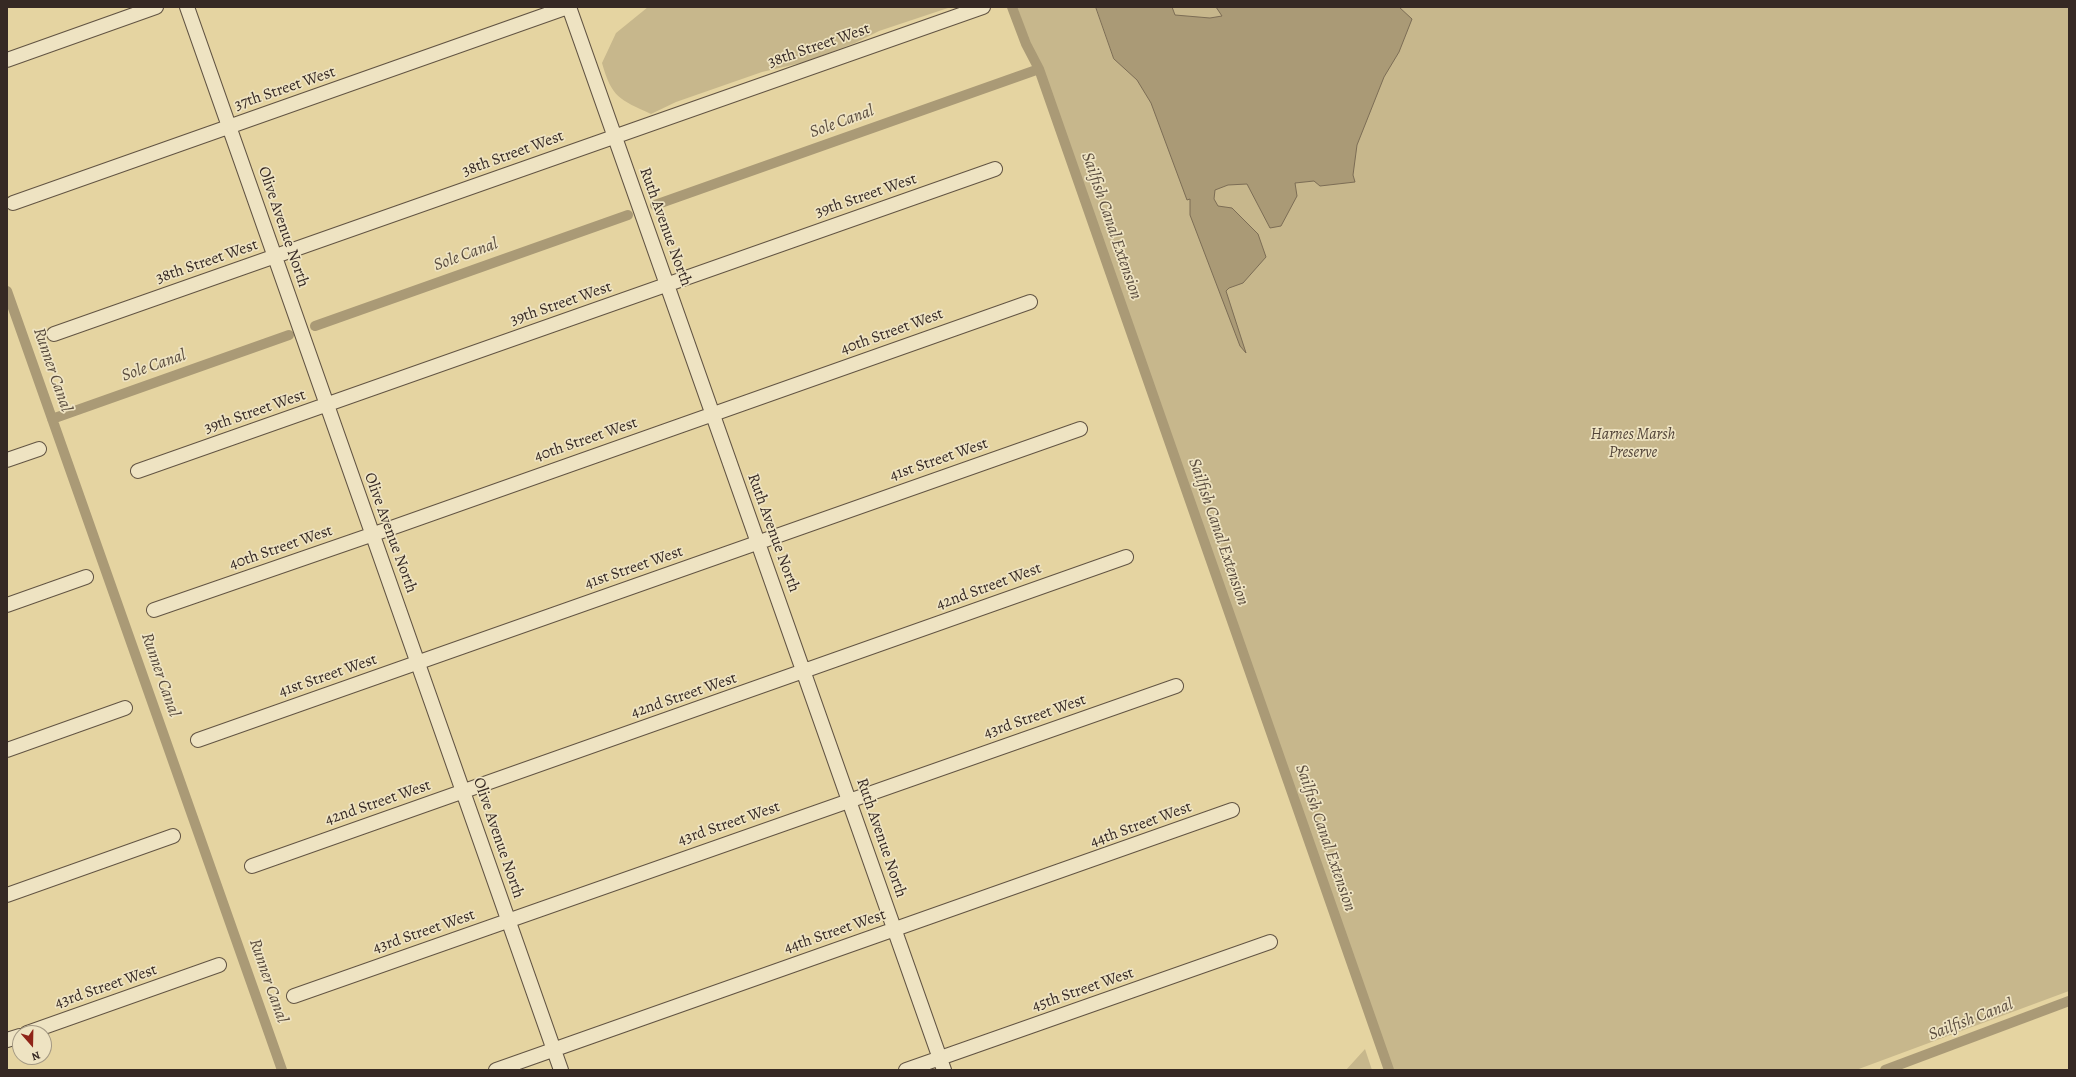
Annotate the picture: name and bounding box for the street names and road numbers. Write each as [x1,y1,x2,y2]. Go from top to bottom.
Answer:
street label: 38th Street West [766,20,872,72]
street label: 37th Street West [232,63,338,115]
street label: 38th Street West [460,127,566,181]
street label: Olive Avenue North [253,164,313,290]
street label: Ruth Avenue North [635,165,695,289]
street label: 39th Street West [813,170,919,222]
street label: 38th Street West [154,236,260,288]
street label: 39th Street West [508,278,614,330]
street label: 40th Street West [838,305,946,359]
street label: 39th Street West [202,386,308,438]
street label: 40th Street West [532,413,640,467]
street label: 41st Street West [887,434,991,486]
street label: Olive Avenue North [359,470,421,596]
street label: Ruth Avenue North [743,471,803,595]
street label: 40th Street West [227,521,335,575]
street label: 41st Street West [582,542,686,594]
street label: 42nd Street West [934,559,1044,615]
street label: 41st Street West [276,650,380,702]
street label: 42nd Street West [629,669,739,723]
street label: 43rd Street West [981,691,1089,743]
street label: Olive Avenue North [468,775,528,901]
street label: 42nd Street West [323,776,433,830]
street label: Ruth Avenue North [852,776,910,900]
street label: 43rd Street West [675,798,783,850]
street label: 44th Street West [1088,798,1194,852]
street label: 43rd Street West [370,906,478,958]
street label: 44th Street West [781,906,889,958]
street label: 43rd Street West [52,961,160,1013]
street label: 45th Street West [1030,964,1136,1016]

